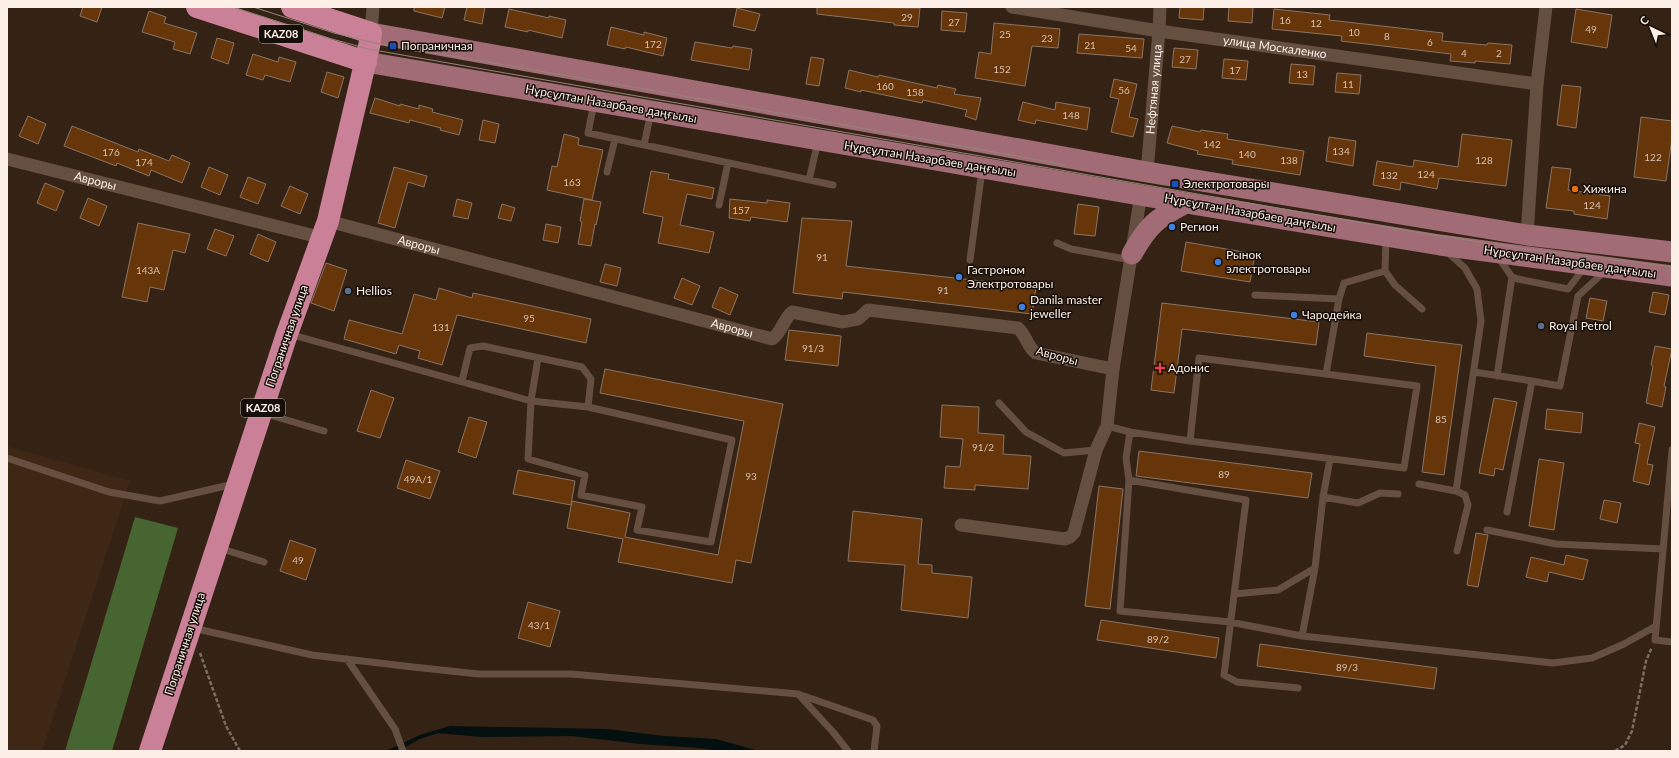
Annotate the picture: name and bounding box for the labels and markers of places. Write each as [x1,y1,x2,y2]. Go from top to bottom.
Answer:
place label: Пограничная [401,38,473,53]
marker: Пограничная [388,41,398,51]
place label: Электротовары [1183,176,1269,191]
marker: Электротовары [1170,179,1180,189]
place label: Хижина [1583,181,1627,196]
marker: Хижина [1570,184,1580,194]
place label: Регион [1180,219,1219,234]
marker: Регион [1167,222,1177,232]
place label: Рынок электротовары [1226,247,1310,276]
marker: Рынок электротовары [1213,257,1223,267]
place label: Гастроном Электротовары [967,262,1053,291]
marker: Гастроном Электротовары [954,272,964,282]
place label: Hellios [356,283,392,298]
marker: Hellios [343,286,353,296]
place label: Danila master jeweller [1029,292,1103,321]
marker: Danila master jeweller [1017,302,1027,312]
place label: Чародейка [1302,307,1362,322]
marker: Чародейка [1289,310,1299,320]
place label: Royal Petrol [1549,318,1612,333]
marker: Royal Petrol [1536,321,1546,331]
place label: Адонис [1168,360,1210,375]
marker: Адонис [1155,363,1165,373]

